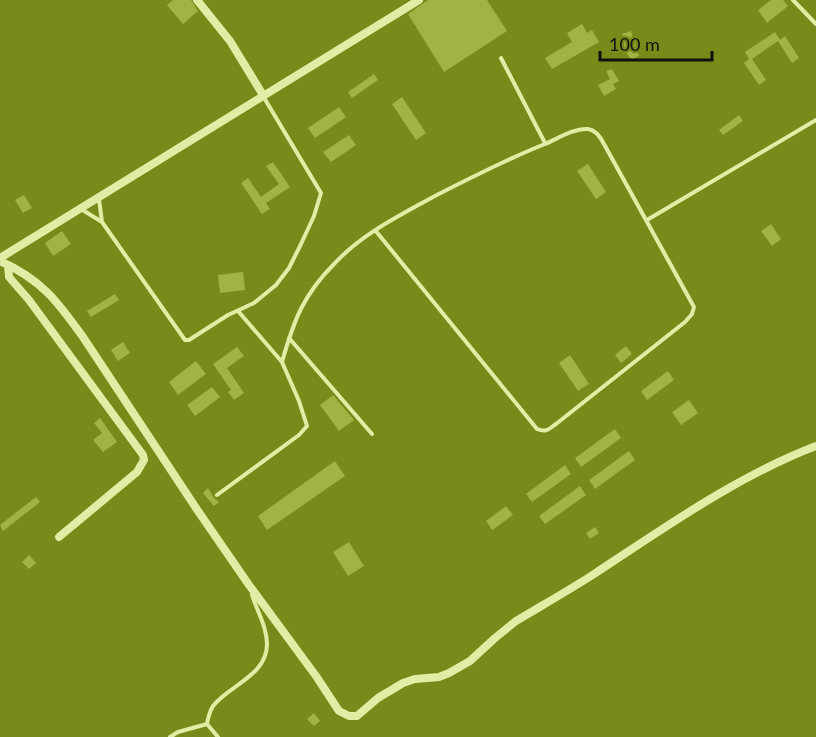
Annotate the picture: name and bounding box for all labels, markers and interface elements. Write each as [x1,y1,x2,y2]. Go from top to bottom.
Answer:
scale bar [600,24,712,62]
text: 100 m [609,33,660,55]

